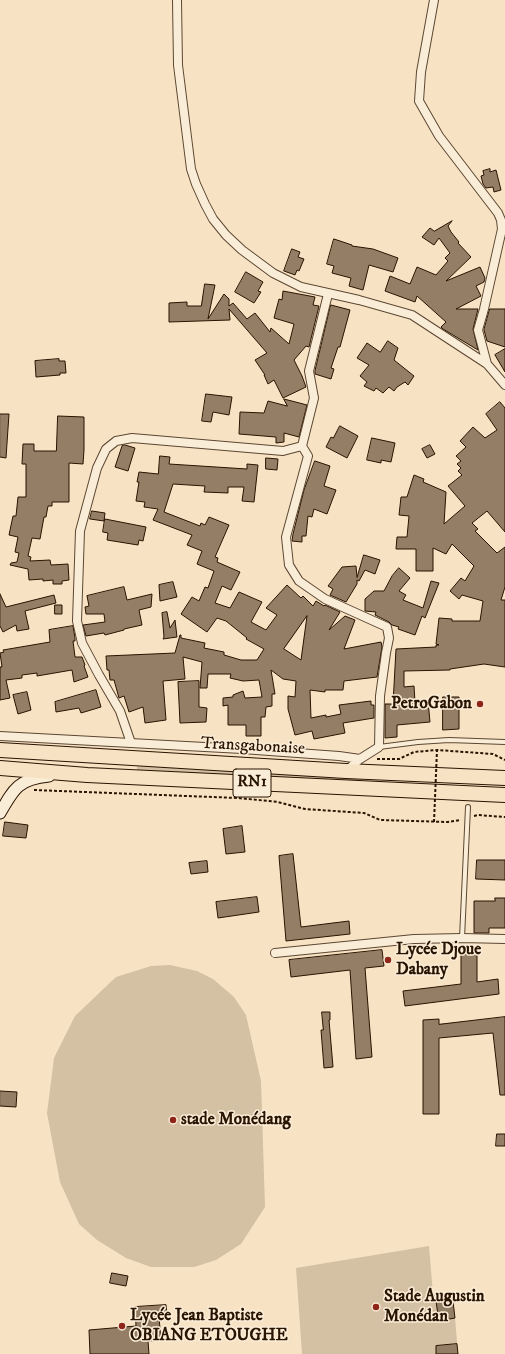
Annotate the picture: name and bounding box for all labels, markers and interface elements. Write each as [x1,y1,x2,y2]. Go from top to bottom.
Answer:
place label: PetroGabon [391,694,472,714]
marker: PetroGabon [475,699,485,709]
street label: Transgabonaise [200,734,306,760]
road number: RN1 [233,769,271,797]
place label: Lycée Djoue Dabany [396,940,481,980]
marker: Lycée Djoue Dabany [383,955,393,965]
place label: stade Monédang [181,1110,291,1130]
marker: stade Monédang [168,1115,178,1125]
place label: Stade Augustin Monédan [384,1287,485,1327]
marker: Stade Augustin Monédan [371,1302,381,1312]
place label: Lycée Jean Baptiste OBIANG ETOUGHE [130,1306,288,1346]
marker: Lycée Jean Baptiste OBIANG ETOUGHE [117,1321,127,1331]

